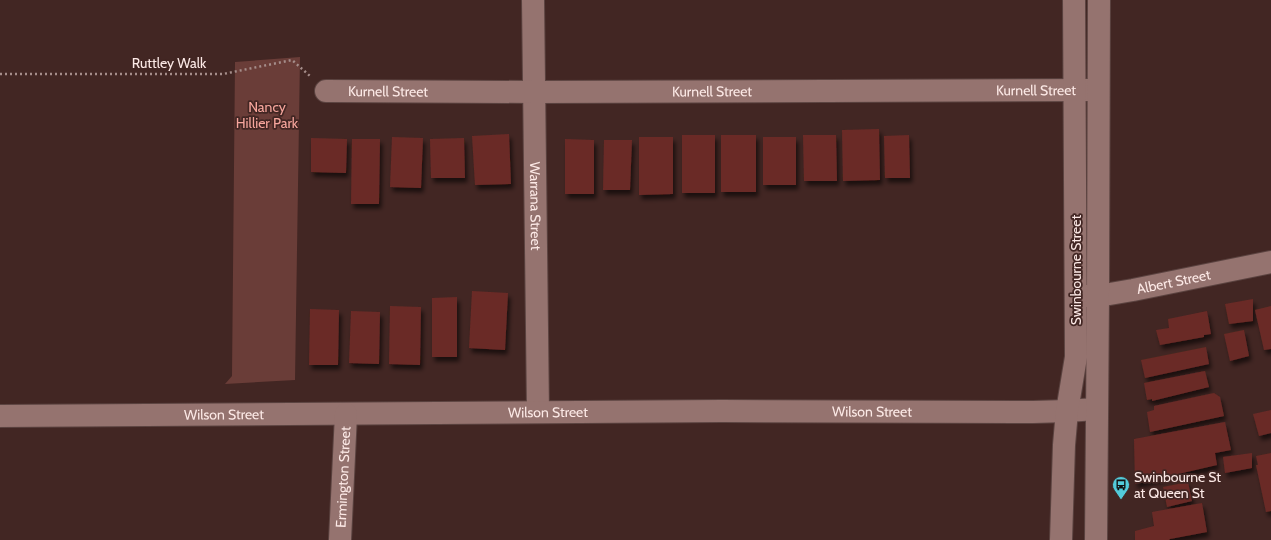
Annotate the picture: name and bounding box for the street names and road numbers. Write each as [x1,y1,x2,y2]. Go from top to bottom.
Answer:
street label: Ruttley Walk [132,54,207,72]
street label: Kurnell Street [996,81,1076,99]
street label: Kurnell Street [348,82,428,100]
street label: Kurnell Street [672,82,752,101]
street label: Warrana Street [526,162,545,251]
street label: Swinbourne Street [1067,215,1085,325]
street label: Albert Street [1135,265,1213,298]
street label: Wilson Street [832,402,912,421]
street label: Wilson Street [508,403,588,421]
street label: Wilson Street [184,405,264,424]
street label: Ermington Street [332,426,354,528]

